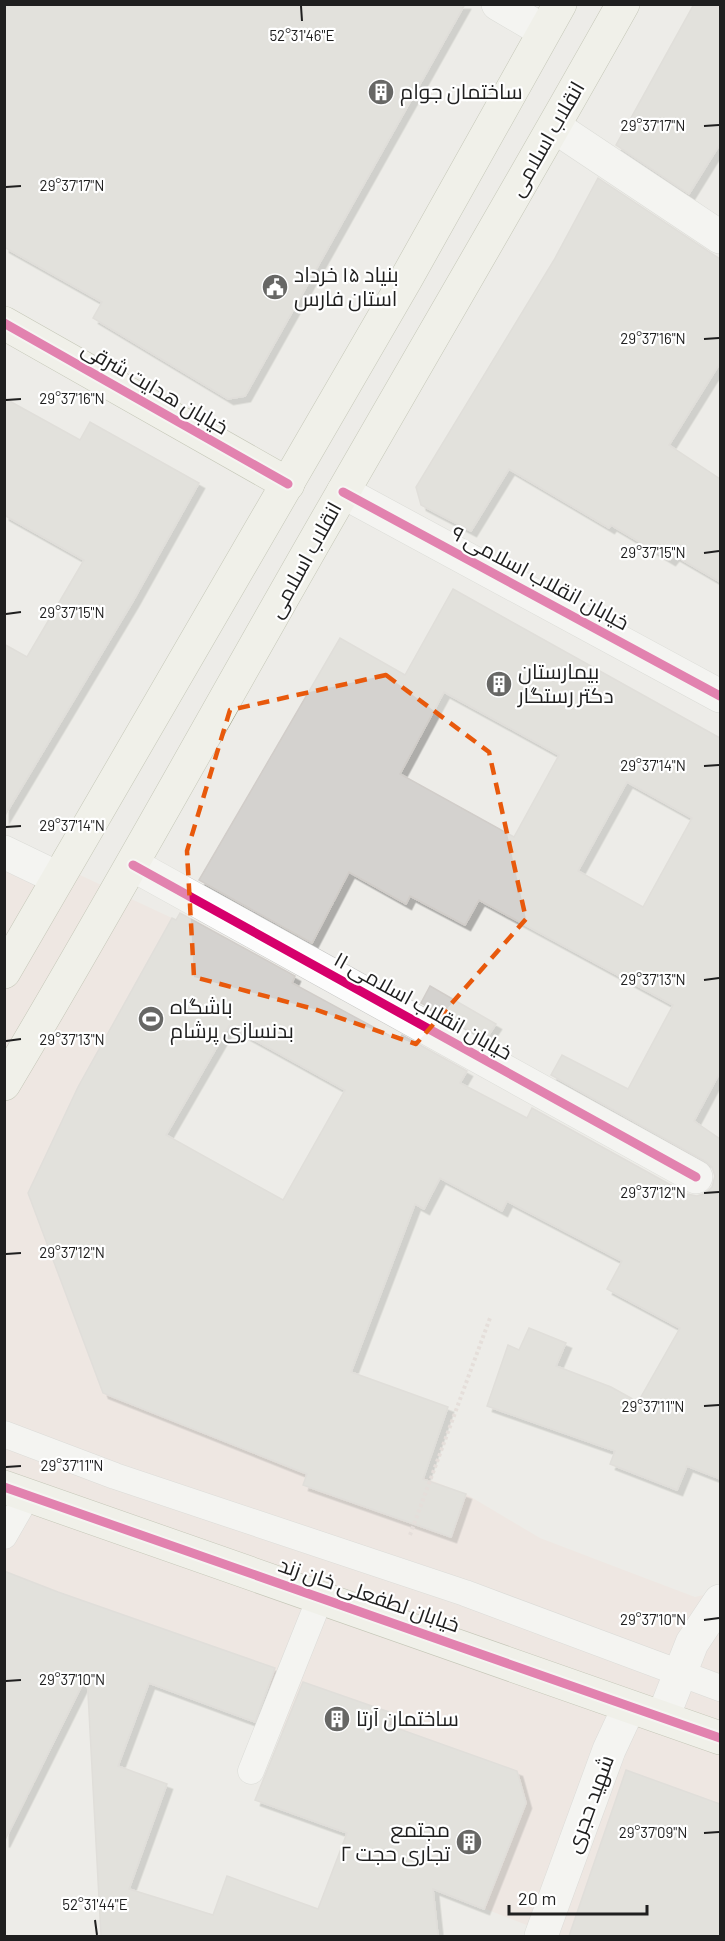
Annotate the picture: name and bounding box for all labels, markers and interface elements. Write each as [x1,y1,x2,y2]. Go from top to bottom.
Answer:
text: 52°31'46"E [269,26,335,44]
street label: انقلاب اسلامی [503,76,590,201]
building icon: ساختمان جوام [366,77,396,107]
place label: ساختمان جوام [400,78,523,106]
text: 29°37'17"N [621,116,685,134]
text: 29°37'17"N [40,176,104,194]
place label: بنیاد ۱۵ خرداد استان فارس [294,261,399,312]
public building icon: بنیاد ۱۵ خرداد استان فارس [260,272,290,302]
text: 29°37'16"N [620,329,686,347]
street label: خیابان هدایت شرقی [77,335,233,441]
text: 29°37'16"N [39,389,105,407]
street label: انقلاب اسلامی [262,497,348,623]
street label: خیابان انقلاب اسلامی ۹ [447,519,634,636]
text: 29°37'15"N [620,543,686,561]
text: 29°37'15"N [39,603,105,621]
place label: بیمارستان دکتر رستگار [517,658,614,708]
building icon: بیمارستان دکتر رستگار [484,669,514,699]
text: 29°37'14"N [620,756,686,774]
text: 29°37'14"N [39,816,105,834]
street label: خیابان انقلاب اسلامی ۱۱ [329,945,517,1066]
text: 29°37'13"N [620,970,686,988]
place label: باشگاه بدنسازی پرشام [170,993,294,1045]
sports icon: باشگاه بدنسازی پرشام [136,1004,166,1034]
text: 29°37'13"N [39,1030,105,1048]
text: 29°37'12"N [620,1183,686,1201]
text: 29°37'12"N [39,1243,105,1261]
text: 29°37'11"N [621,1397,685,1415]
text: 29°37'11"N [40,1456,104,1474]
street label: خیابان لطفعلی خان زند [275,1551,463,1638]
text: 29°37'10"N [620,1610,686,1628]
text: 29°37'10"N [39,1670,105,1688]
building icon: ساختمان آرتا [322,1704,352,1734]
place label: ساختمان آرتا [356,1705,459,1732]
street label: شهید حجری [559,1751,620,1857]
place label: مجتمع تجاری حجت ۲ [340,1816,450,1867]
text: 29°37'09"N [619,1823,687,1841]
building icon: مجتمع تجاری حجت ۲ [454,1827,484,1857]
scale bar [509,1878,647,1916]
text: 20 m [518,1887,556,1909]
text: 52°31'44"E [62,1895,128,1913]

